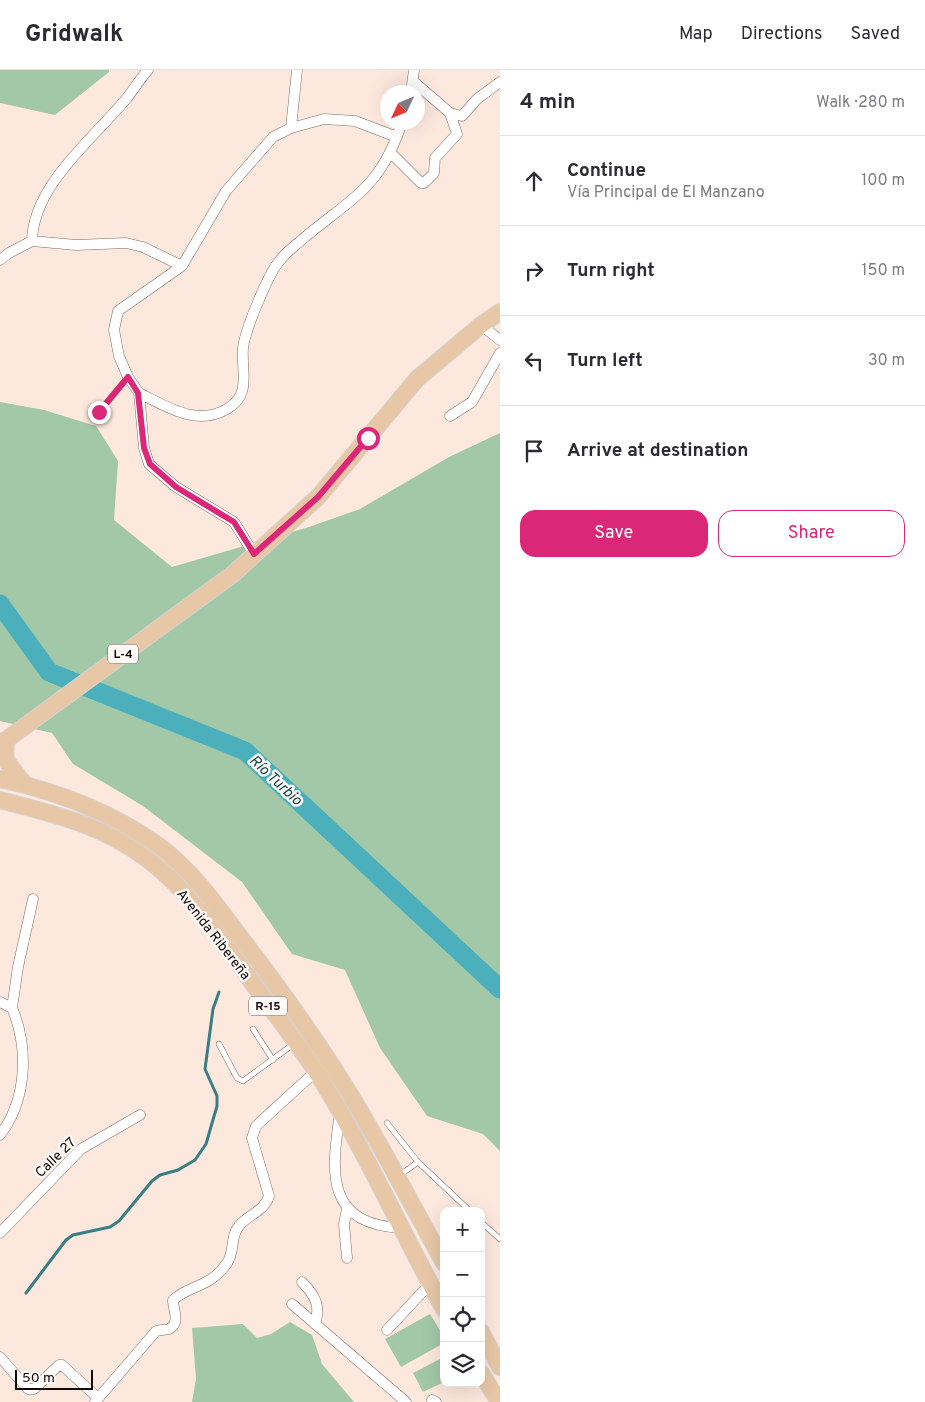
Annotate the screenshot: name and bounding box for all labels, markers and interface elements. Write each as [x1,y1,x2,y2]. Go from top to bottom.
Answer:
text: Gridwalk [25,20,123,50]
text: Map [679,23,713,46]
text: Directions [741,23,823,46]
text: Saved [851,23,900,46]
north arrow [380,85,425,130]
text: 4 min [520,89,576,116]
text: Walk · 280 m [816,93,905,113]
text: Continue [567,159,646,183]
icon: ahead [520,167,548,195]
text: 100 m [861,171,905,191]
text: Vía Principal de El Manzano [567,183,765,203]
icon: right [520,257,548,285]
text: Turn right [567,259,655,283]
text: 150 m [862,261,905,281]
icon: left [520,347,548,375]
text: Turn left [567,349,643,373]
text: 30 m [868,351,905,371]
route end [88,401,111,424]
route start [357,427,380,450]
icon: arrive [520,437,548,465]
text: Arrive at destination [567,439,748,463]
button: Save [520,510,708,557]
button: Share [718,510,905,557]
road number: L-4 [108,644,138,664]
water label: Río Turbio [245,752,305,810]
street label: Avenida Ribereña [172,886,253,984]
road number: R-15 [249,996,287,1016]
street label: Calle 27 [32,1134,80,1182]
map controls [440,1207,485,1387]
button: + [440,1207,485,1252]
button: − [440,1252,485,1297]
button: locate [440,1297,485,1342]
button: layers [440,1342,485,1387]
scale bar [15,1367,92,1390]
text: 50 m [22,1370,55,1387]

